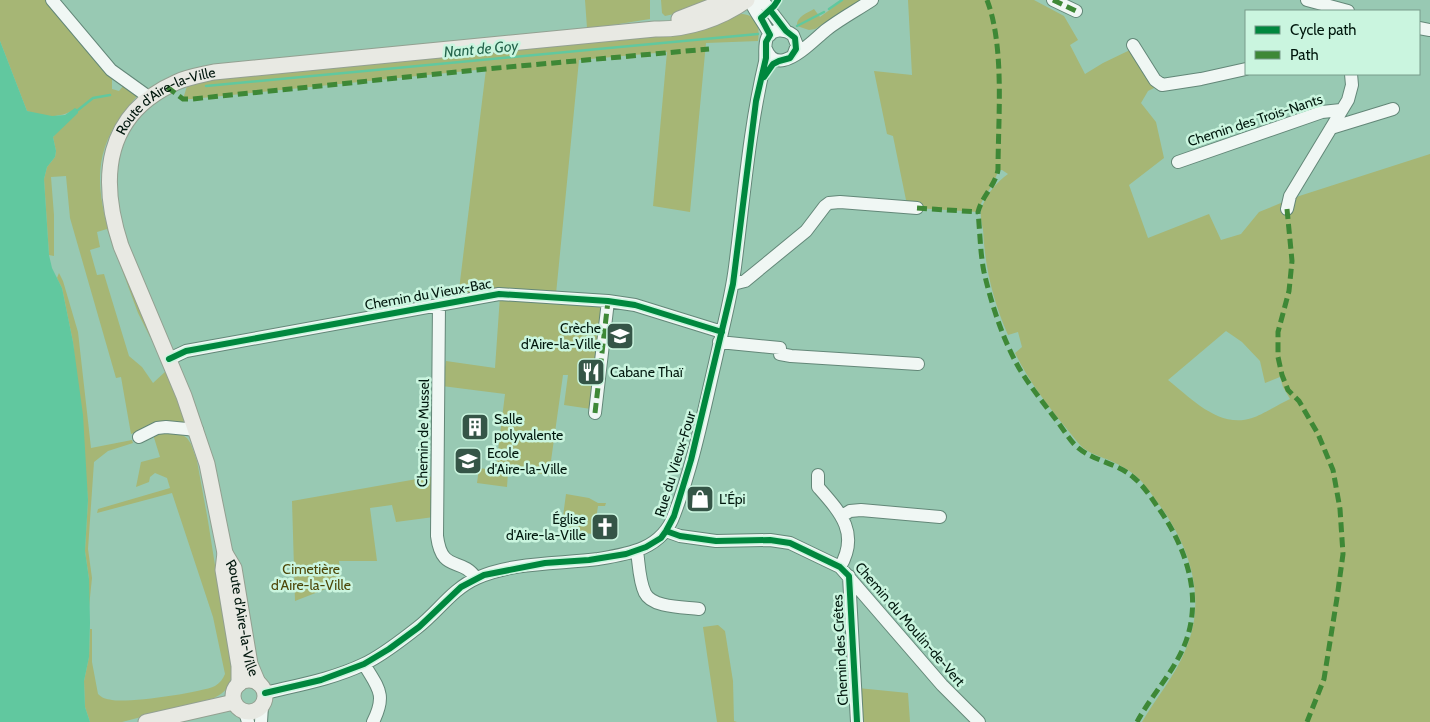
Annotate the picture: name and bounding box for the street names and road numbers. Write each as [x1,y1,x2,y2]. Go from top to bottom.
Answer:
street label: Route d'Aire-la-Ville [112,63,217,138]
street label: Chemin des Trois-Nants [1185,90,1325,150]
street label: Chemin du Vieux-Bac [363,274,493,314]
street label: Chemin de Mussel [413,378,433,487]
street label: Rue du Vieux-Four [650,409,700,519]
street label: Route d'Aire-la-Ville [222,556,263,679]
street label: Chemin du Moulin-de-Vert [851,558,969,690]
street label: Chemin des Crêtes [828,594,852,706]

